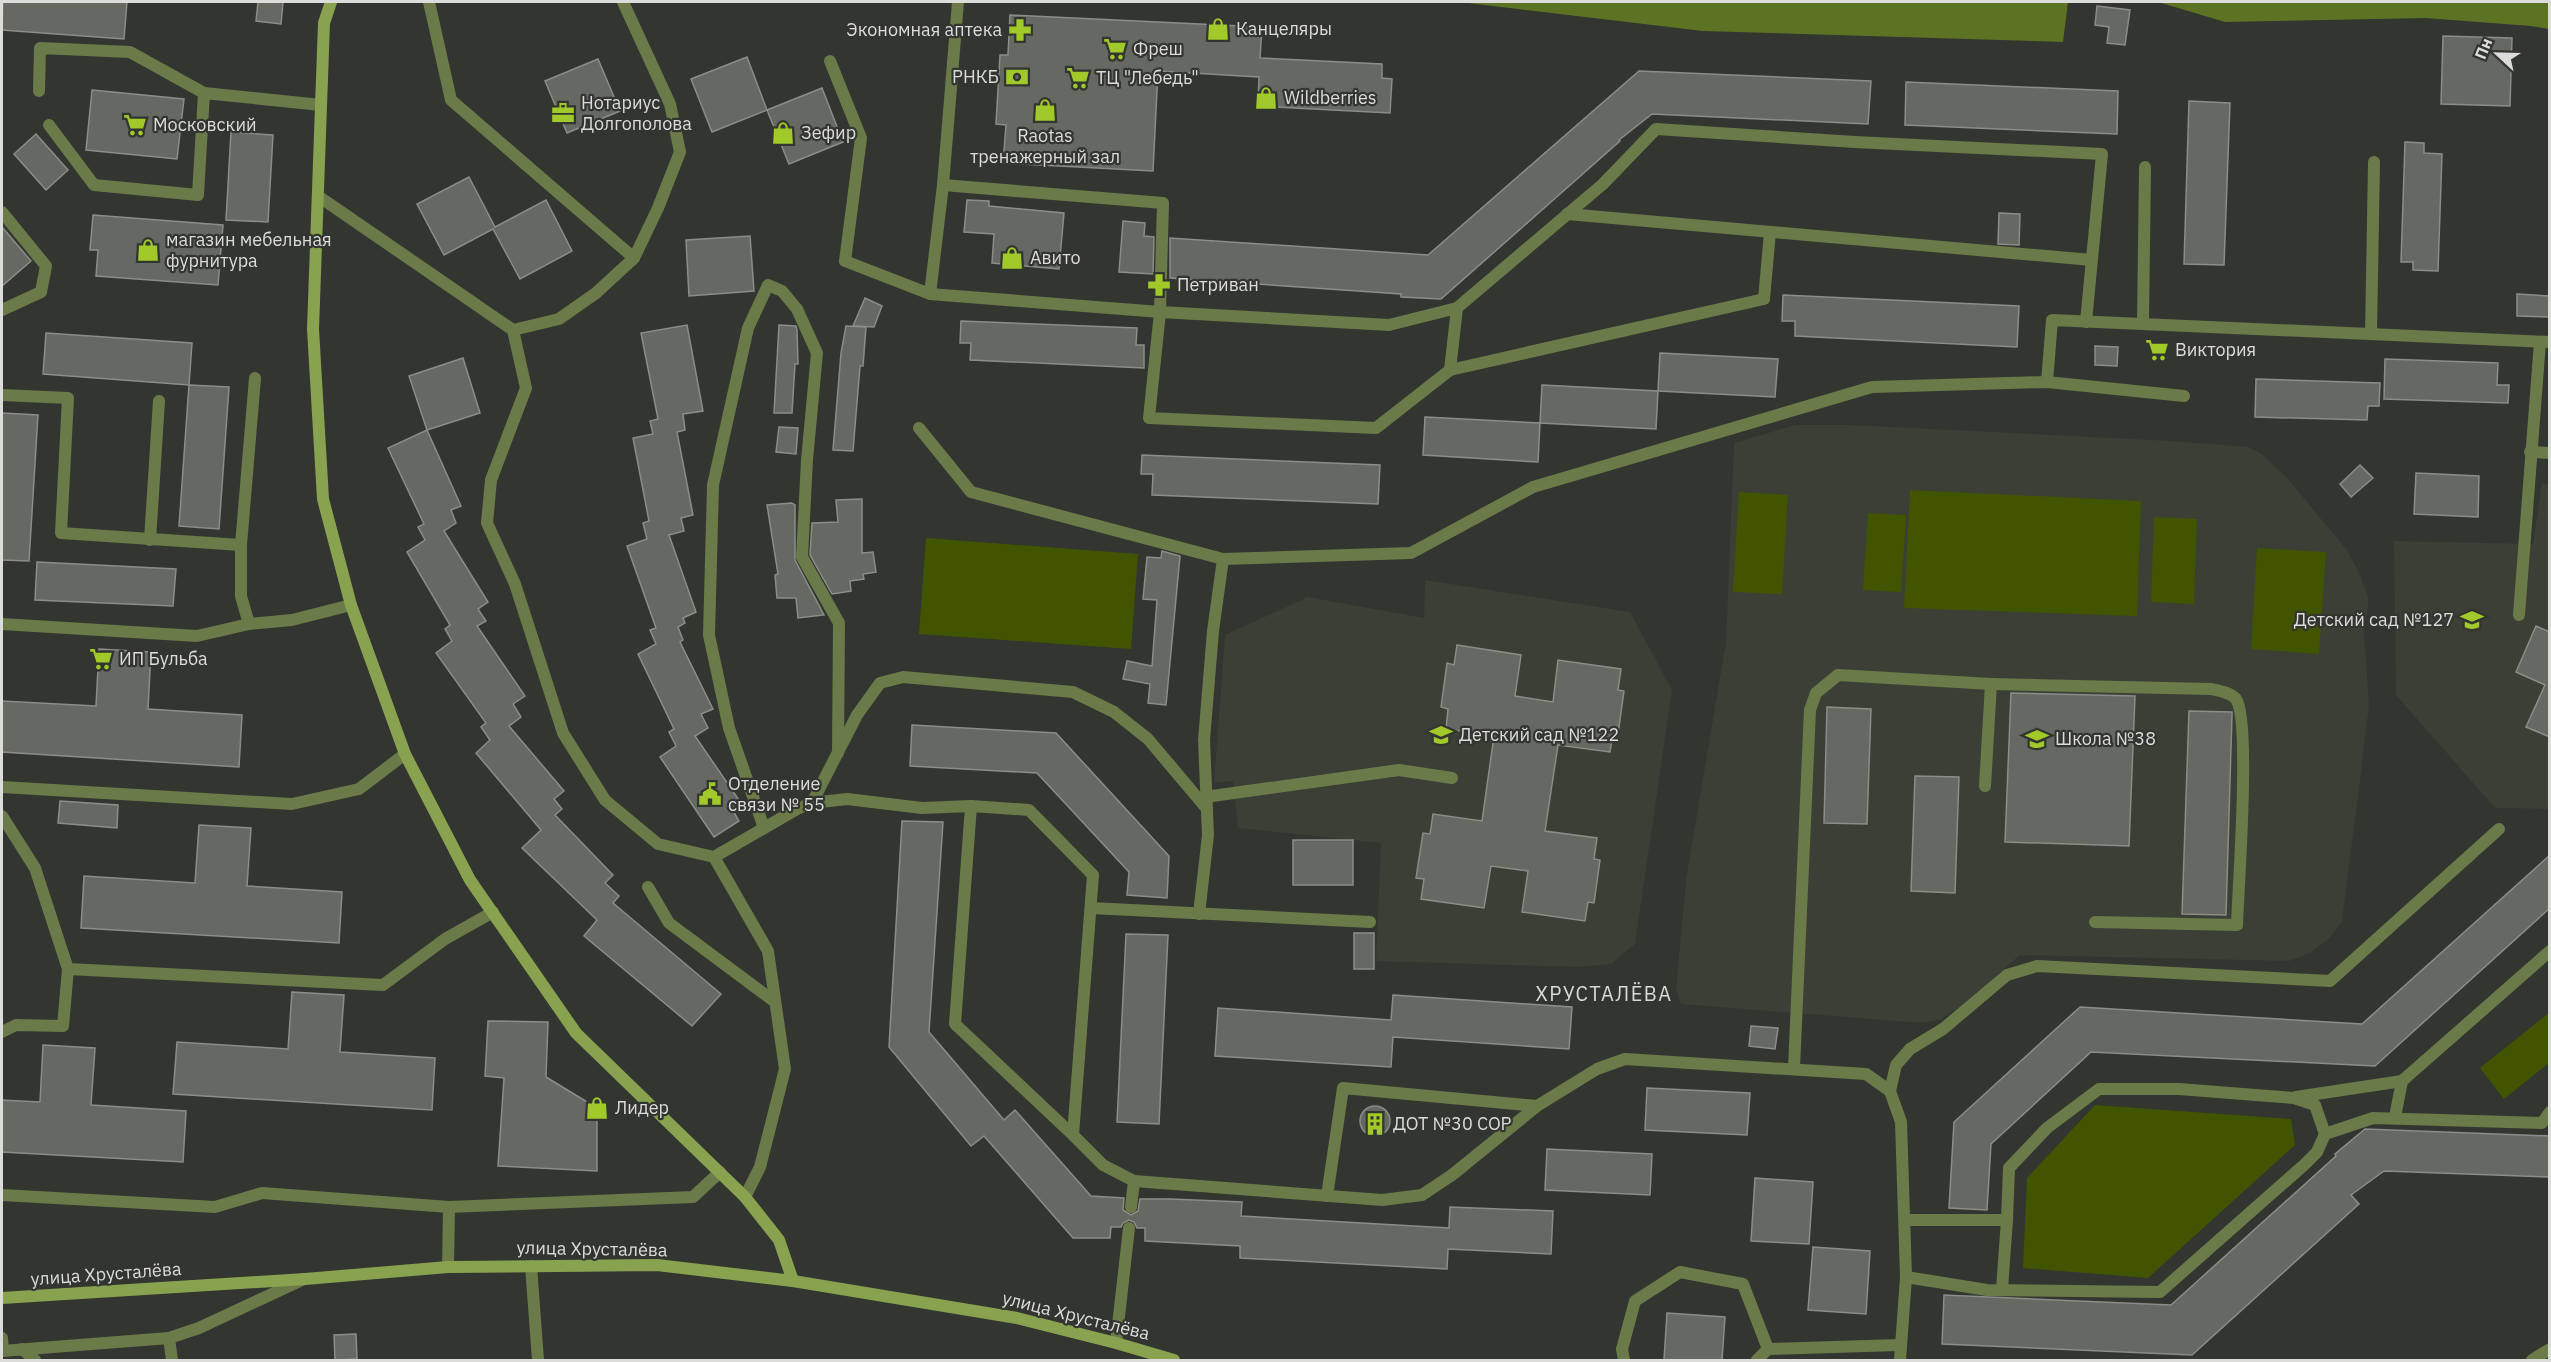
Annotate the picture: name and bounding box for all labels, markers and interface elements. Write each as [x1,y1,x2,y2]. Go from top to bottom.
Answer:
shop icon: Канцеляры [1205,16,1231,42]
pharmacy icon: Экономная аптека [1007,17,1033,43]
place label: Канцеляры [1236,17,1332,40]
place label: Экономная аптека [846,18,1002,41]
north arrow [2467,24,2527,84]
text: Пн [2470,35,2496,62]
supermarket icon: Фреш [1102,36,1128,62]
place label: Фреш [1133,37,1183,60]
bank icon: РНКБ [1004,64,1030,90]
place label: РНКБ [952,65,999,88]
supermarket icon: ТЦ "Лебедь" [1065,65,1091,91]
place label: ТЦ "Лебедь" [1096,66,1199,89]
shop icon: Wildberries [1253,85,1279,111]
place label: Wildberries [1284,86,1377,109]
place label: Нотариус Долгополова [581,91,692,135]
shop icon: Raotas тренажерный зал [1032,97,1058,123]
office icon: Нотариус Долгополова [550,100,576,126]
supermarket icon: Московский [122,112,148,138]
place label: Московский [153,113,257,136]
shop icon: Зефир [770,120,796,146]
place label: Зефир [801,121,856,144]
place label: Raotas тренажерный зал [970,124,1120,168]
place label: магазин мебельная фурнитура [166,228,332,272]
shop icon: магазин мебельная фурнитура [135,237,161,263]
shop icon: Авито [999,245,1025,271]
place label: Авито [1030,246,1081,269]
pharmacy icon: Петриван [1146,272,1172,298]
place label: Петриван [1177,273,1259,296]
supermarket icon: Виктория [2144,337,2170,363]
place label: Виктория [2175,338,2256,361]
school or university icon: Детский сад №127 [2459,607,2485,633]
place label: Детский сад №127 [2294,608,2454,631]
supermarket icon: ИП Бульба [88,646,114,672]
place label: ИП Бульба [119,647,208,670]
school or university icon: Детский сад №122 [1428,722,1454,748]
place label: Детский сад №122 [1459,723,1619,746]
school or university icon: Школа №38 [2024,726,2050,752]
place label: Школа №38 [2055,727,2156,750]
place label: Отделение связи № 55 [728,772,825,816]
public building icon: Отделение связи № 55 [697,781,723,807]
district label: ХРУСТАЛЁВА [1535,980,1673,1007]
shop icon: Лидер [584,1095,610,1121]
place label: Лидер [615,1096,669,1119]
building icon: ДОТ №30 СОР [1362,1111,1388,1137]
place label: ДОТ №30 СОР [1393,1112,1512,1135]
street label: улица Хрусталёва [516,1236,668,1261]
street label: улица Хрусталёва [30,1257,182,1290]
street label: улица Хрусталёва [1000,1286,1153,1345]

